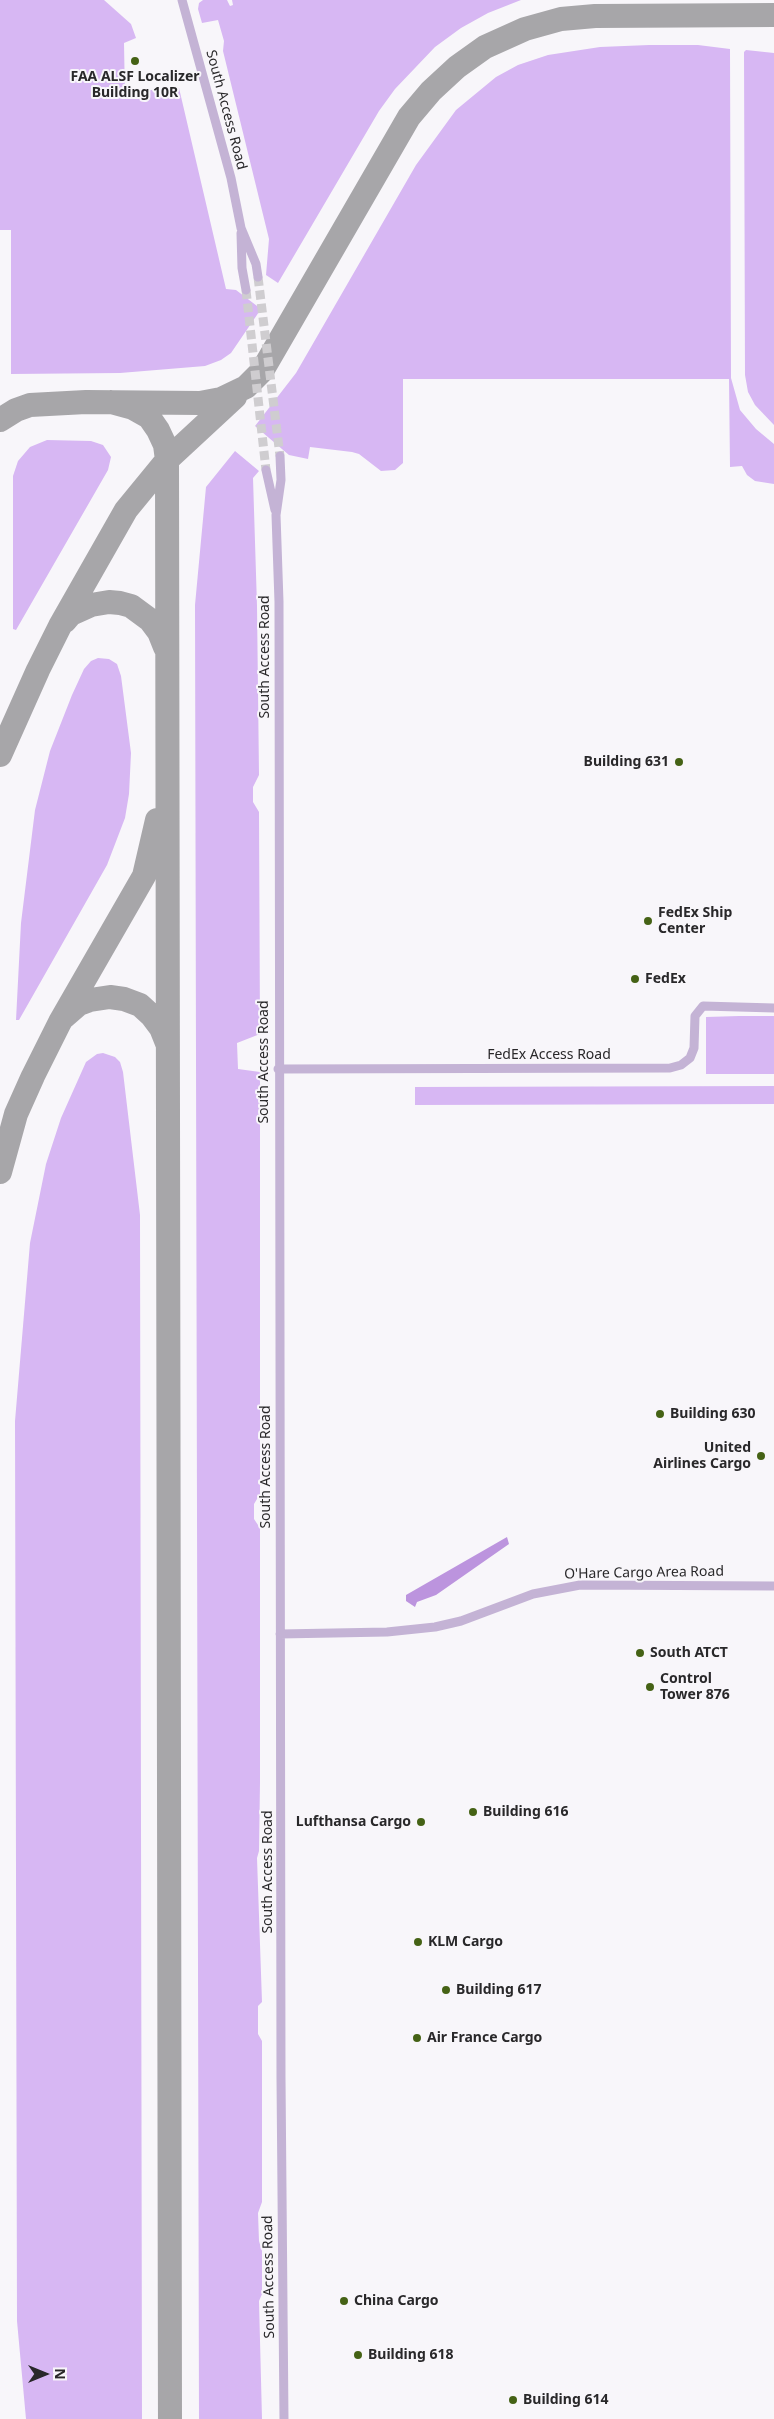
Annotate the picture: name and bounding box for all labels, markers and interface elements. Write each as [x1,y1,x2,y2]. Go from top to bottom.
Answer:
street label: South Access Road [202,48,250,172]
marker: FAA ALSF Localizer Building 10R [129,55,141,67]
place label: FAA ALSF Localizer Building 10R [70,69,200,102]
street label: South Access Road [257,595,273,719]
place label: Building 631 [584,754,669,770]
marker: Building 631 [673,756,685,768]
place label: FedEx Ship Center [658,905,732,938]
marker: FedEx Ship Center [642,915,654,927]
place label: FedEx [645,971,686,987]
marker: FedEx [629,973,641,985]
street label: South Access Road [256,1000,272,1124]
street label: FedEx Access Road [487,1047,611,1063]
street label: South Access Road [258,1405,274,1529]
place label: Building 630 [670,1406,755,1422]
marker: Building 630 [654,1408,666,1420]
place label: United Airlines Cargo [653,1440,751,1472]
marker: United Airlines Cargo [755,1450,767,1462]
street label: O'Hare Cargo Area Road [564,1563,724,1583]
place label: South ATCT [650,1645,728,1661]
marker: South ATCT [634,1647,646,1659]
place label: Control Tower 876 [660,1671,730,1704]
marker: Control Tower 876 [644,1681,656,1693]
place label: Building 616 [483,1804,568,1820]
marker: Building 616 [467,1806,479,1818]
street label: South Access Road [260,1810,276,1934]
place label: Lufthansa Cargo [296,1814,411,1830]
marker: Lufthansa Cargo [415,1816,427,1828]
place label: KLM Cargo [428,1934,503,1950]
marker: KLM Cargo [412,1936,424,1948]
place label: Building 617 [456,1982,541,1998]
marker: Building 617 [440,1984,452,1996]
place label: Air France Cargo [427,2030,542,2046]
marker: Air France Cargo [411,2032,423,2044]
street label: South Access Road [260,2215,278,2339]
place label: China Cargo [354,2293,438,2309]
marker: China Cargo [338,2295,350,2307]
place label: Building 618 [368,2347,453,2363]
north arrow [20,2349,70,2399]
marker: Building 618 [352,2349,364,2361]
text: N [51,2368,70,2380]
place label: Building 614 [523,2392,608,2408]
marker: Building 614 [507,2394,519,2406]

